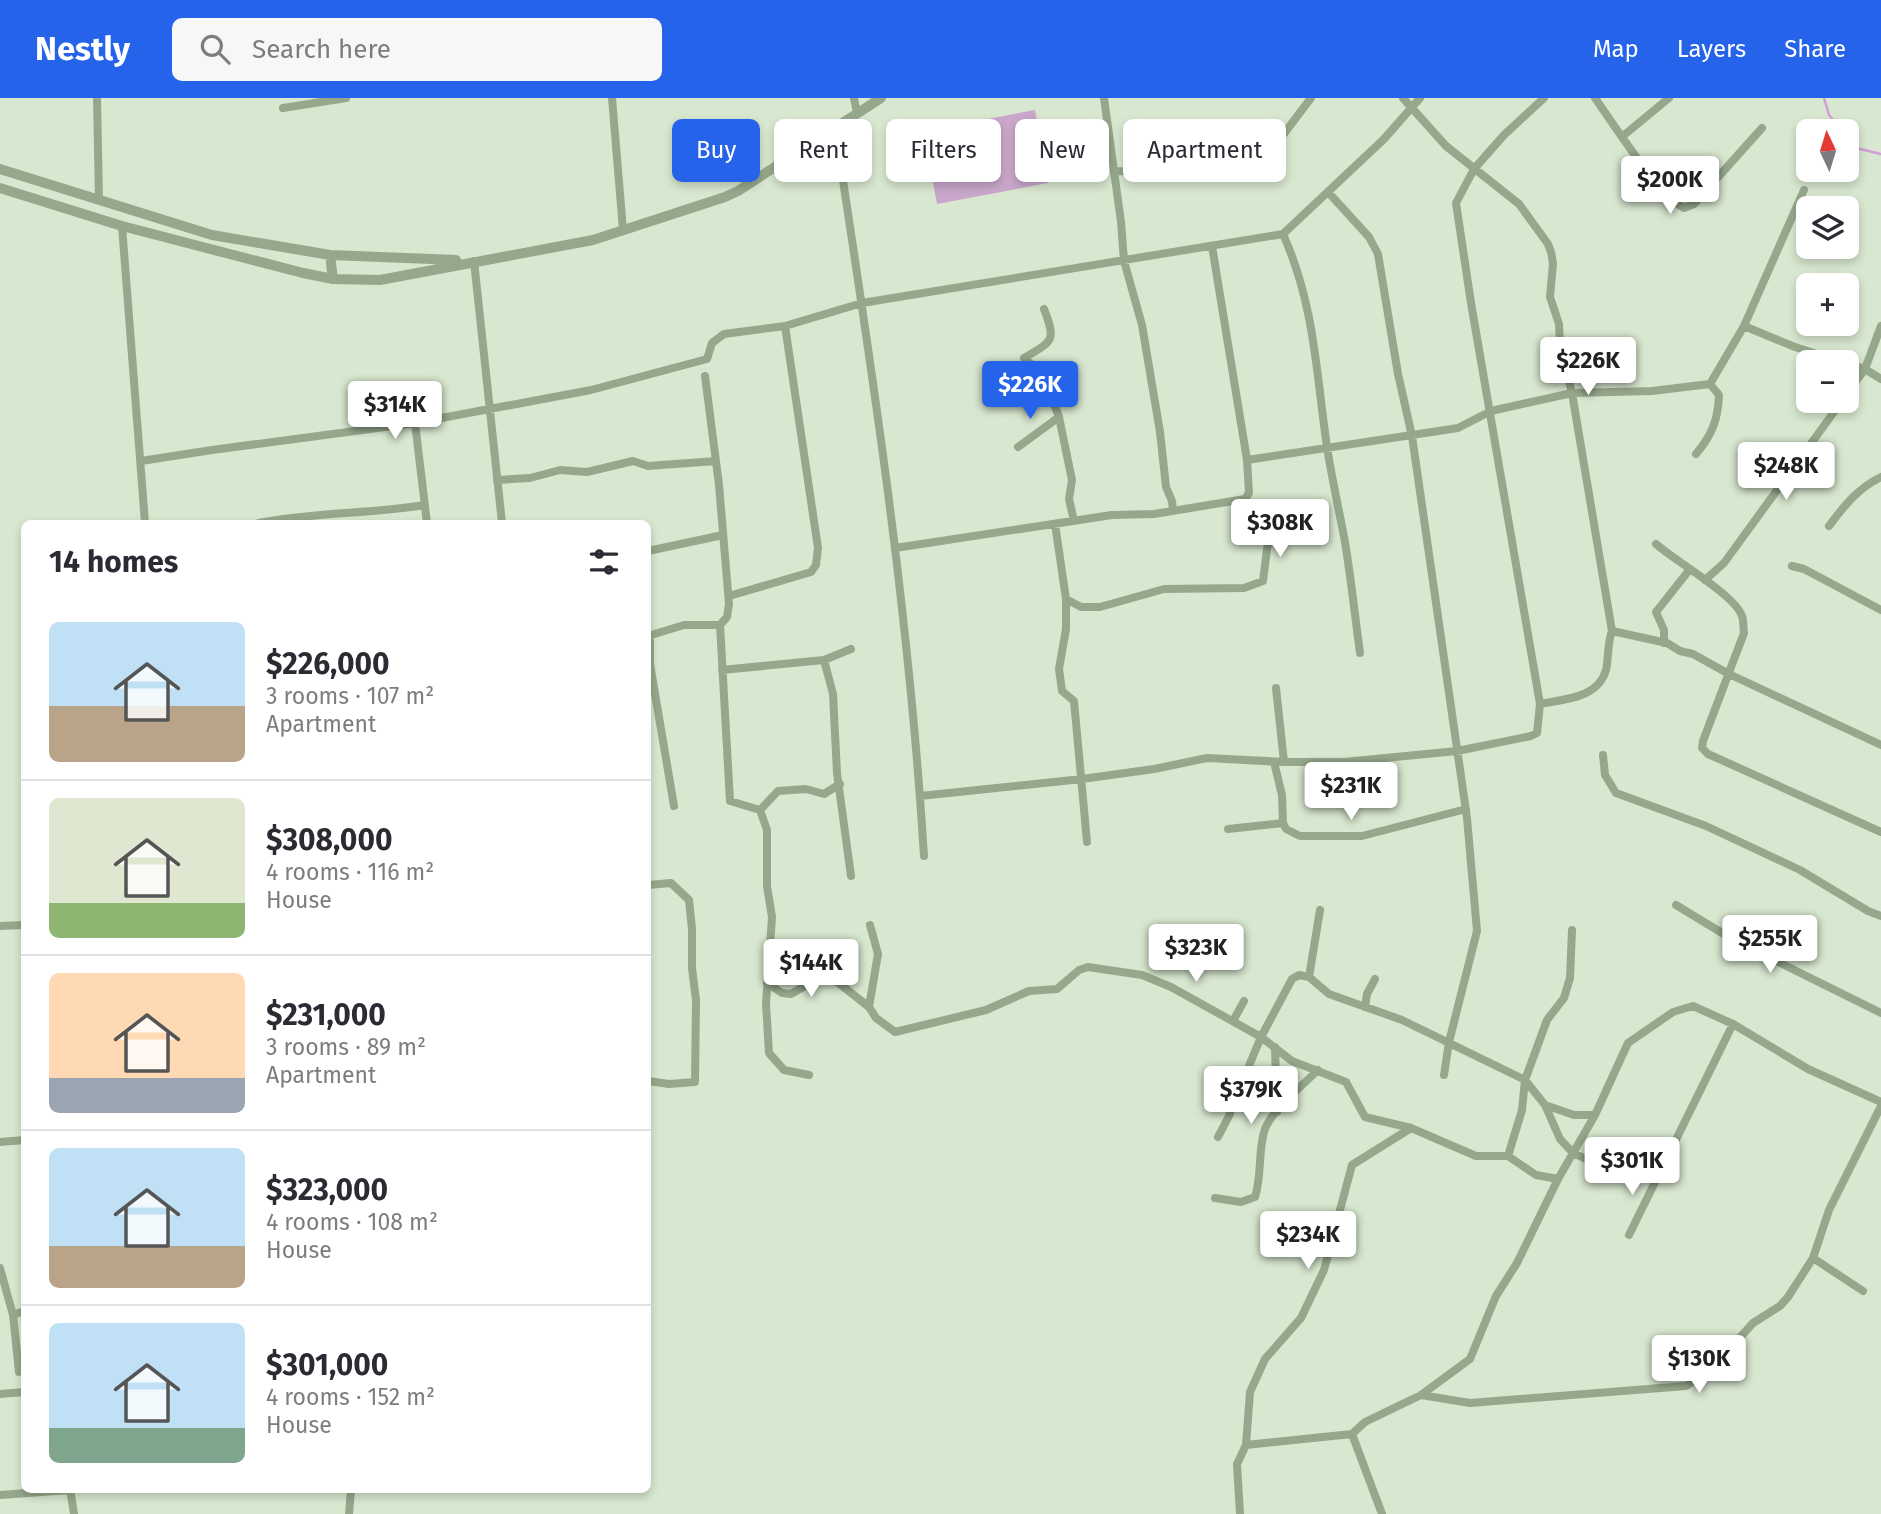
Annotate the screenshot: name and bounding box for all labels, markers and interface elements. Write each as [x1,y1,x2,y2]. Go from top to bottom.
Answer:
search box [172,18,662,81]
text: Nestly [35,29,130,69]
icon: search [196,30,234,68]
text: Search here [252,34,391,65]
text: Map [1593,35,1639,63]
text: Layers [1677,35,1746,63]
text: Share [1784,35,1846,63]
chip: Buy [672,119,760,182]
chip: Rent [774,119,872,182]
chip: Filters [886,119,1001,182]
chip: New [1015,119,1109,182]
chip: Apartment [1123,119,1286,182]
north arrow [1796,119,1858,182]
map controls [1796,119,1859,413]
pin: $200K [1621,156,1719,216]
text: $200K [1637,165,1703,193]
button: layers [1796,196,1859,259]
button: + [1796,273,1859,336]
pin: $226K [1539,338,1637,397]
text: $226K [1556,346,1620,374]
button: − [1796,350,1859,413]
pin: $226K [981,362,1079,421]
text: $226K [998,370,1062,398]
pin: $314K [346,382,444,441]
text: $314K [364,390,426,418]
pin: $248K [1737,442,1835,502]
text: $248K [1754,451,1818,479]
pin: $308K [1231,500,1329,559]
text: $308K [1247,508,1313,536]
icon: filters [585,543,623,581]
text: 14 homes [49,544,178,580]
text: $226,000 [266,646,390,682]
icon: home [105,650,189,734]
text: 3 rooms · 107 m² [266,682,434,710]
text: Apartment [266,710,376,738]
pin: $231K [1302,762,1400,822]
text: $231K [1321,771,1381,799]
text: $308,000 [266,822,392,858]
icon: home [105,826,189,910]
text: 4 rooms · 116 m² [266,858,434,886]
text: House [266,886,332,914]
pin: $255K [1721,916,1819,975]
pin: $323K [1147,924,1245,984]
text: $255K [1738,924,1802,952]
text: $323K [1165,933,1227,961]
pin: $144K [762,940,860,999]
text: $144K [779,948,843,976]
text: $231,000 [266,997,386,1033]
icon: home [105,1001,189,1085]
text: 3 rooms · 89 m² [266,1033,426,1061]
text: Apartment [266,1061,376,1089]
pin: $379K [1202,1066,1300,1126]
text: $379K [1220,1075,1282,1103]
pin: $301K [1583,1138,1681,1197]
text: $301K [1601,1146,1663,1174]
text: $323,000 [266,1172,388,1208]
icon: home [105,1176,189,1260]
text: 4 rooms · 108 m² [266,1208,438,1236]
pin: $234K [1259,1212,1357,1271]
text: $234K [1276,1220,1340,1248]
text: House [266,1236,332,1264]
pin: $130K [1650,1336,1748,1395]
text: $130K [1668,1344,1730,1372]
text: $301,000 [266,1347,388,1383]
icon: home [105,1351,189,1435]
text: 4 rooms · 152 m² [266,1383,435,1411]
text: House [266,1411,332,1439]

